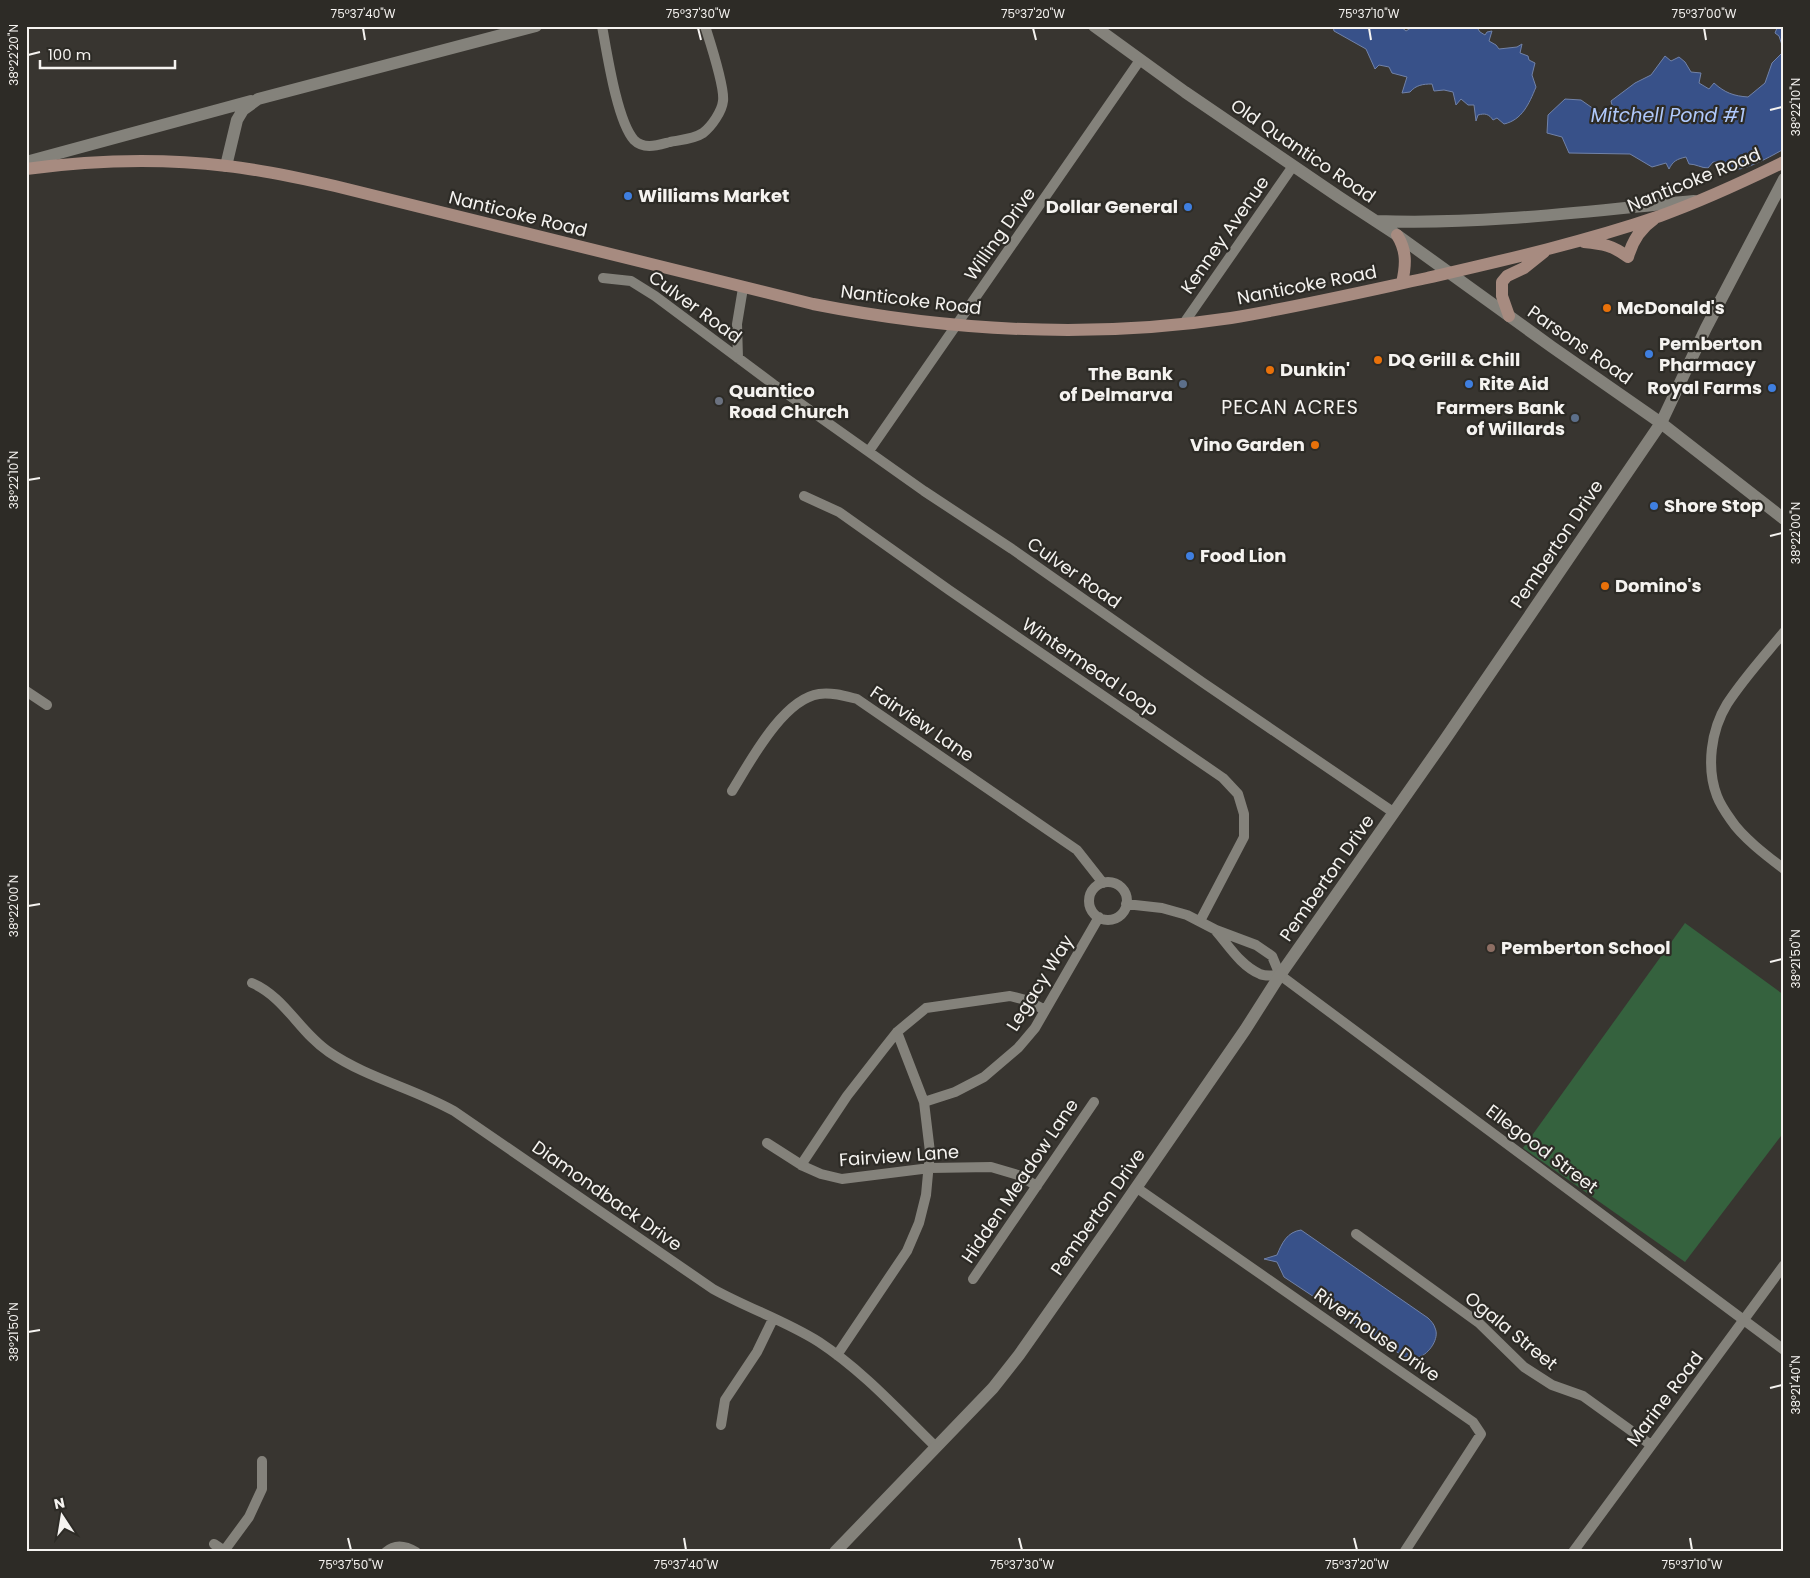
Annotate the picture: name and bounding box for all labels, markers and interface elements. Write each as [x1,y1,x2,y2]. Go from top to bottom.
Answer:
text: 75°37'40"W [331,5,396,22]
text: 75°37'30"W [666,5,730,22]
text: 75°37'20"W [1001,5,1065,22]
text: 75°37'10"W [1338,5,1400,22]
text: 75°37'00"W [1672,5,1737,22]
text: 38°22'20"N [5,24,22,86]
scale bar [40,38,175,70]
text: 100 m [48,44,91,65]
text: 38°22'10"N [1787,78,1804,136]
street label: Old Quantico Road [1226,93,1381,208]
water label: Mitchell Pond #1 [1591,102,1745,129]
street label: Nanticoke Road [1623,141,1764,218]
street label: Kenney Avenue [1175,171,1275,299]
street label: Willing Drive [958,182,1041,285]
place label: Williams Market [638,183,789,208]
street label: Nanticoke Road [446,184,590,243]
marker: Williams Market [622,190,634,202]
place label: Dollar General [1046,194,1178,219]
marker: Dollar General [1182,201,1194,213]
street label: Nanticoke Road [1235,259,1379,310]
street label: Culver Road [644,264,747,349]
street label: Nanticoke Road [839,278,983,321]
place label: McDonald's [1617,295,1725,320]
street label: Parsons Road [1523,299,1638,390]
marker: McDonald's [1601,302,1613,314]
place label: Pemberton Pharmacy [1659,331,1762,377]
place label: DQ Grill & Chill [1388,347,1520,372]
marker: Pemberton Pharmacy [1643,348,1655,360]
marker: DQ Grill & Chill [1372,354,1384,366]
place label: Dunkin' [1280,357,1350,382]
place label: The Bank of Delmarva [1059,361,1174,407]
marker: Dunkin' [1264,364,1276,376]
place label: Rite Aid [1479,371,1549,396]
place label: Royal Farms [1647,375,1762,400]
place label: Quantico Road Church [729,378,849,424]
marker: The Bank of Delmarva [1177,378,1189,390]
marker: Rite Aid [1463,378,1475,390]
marker: Royal Farms [1766,382,1778,394]
district label: PECAN ACRES [1221,394,1359,421]
marker: Quantico Road Church [713,395,725,407]
place label: Farmers Bank of Willards [1436,395,1566,441]
marker: Farmers Bank of Willards [1569,412,1581,424]
place label: Vino Garden [1190,432,1305,457]
marker: Vino Garden [1309,439,1321,451]
text: 38°22'10"N [5,451,22,509]
street label: Pemberton Drive [1504,475,1609,613]
place label: Shore Stop [1664,493,1763,518]
marker: Shore Stop [1648,500,1660,512]
text: 38°22'00"N [1787,502,1804,564]
street label: Culver Road [1022,531,1126,614]
place label: Food Lion [1200,543,1286,568]
marker: Food Lion [1184,550,1196,562]
place label: Domino's [1615,573,1702,598]
marker: Domino's [1599,580,1611,592]
street label: Wintermead Loop [1017,612,1164,722]
street label: Fairview Lane [865,680,979,768]
street label: Pemberton Drive [1273,809,1380,946]
text: 38°22'00"N [5,875,22,937]
text: 38°21'50"N [1787,929,1804,989]
street label: Legacy Way [1000,930,1079,1036]
place label: Pemberton School [1501,935,1670,960]
marker: Pemberton School [1485,942,1497,954]
street label: Hidden Meadow Lane [955,1094,1084,1268]
street label: Ellegood Street [1481,1098,1603,1199]
street label: Diamondback Drive [527,1134,687,1257]
street label: Fairview Lane [838,1139,960,1172]
street label: Pemberton Drive [1044,1143,1151,1280]
street label: Riverhouse Drive [1309,1282,1445,1387]
street label: Ogala Street [1460,1285,1563,1376]
text: 38°21'50"N [5,1302,22,1362]
street label: Marine Road [1621,1346,1709,1451]
text: 38°21'40"N [1787,1355,1804,1415]
north arrow [38,1490,88,1540]
text: N [52,1492,67,1514]
text: 75°37'50"W [319,1556,384,1573]
text: 75°37'40"W [654,1556,719,1573]
text: 75°37'30"W [990,1556,1054,1573]
text: 75°37'20"W [1325,1556,1389,1573]
text: 75°37'10"W [1661,1556,1723,1573]

